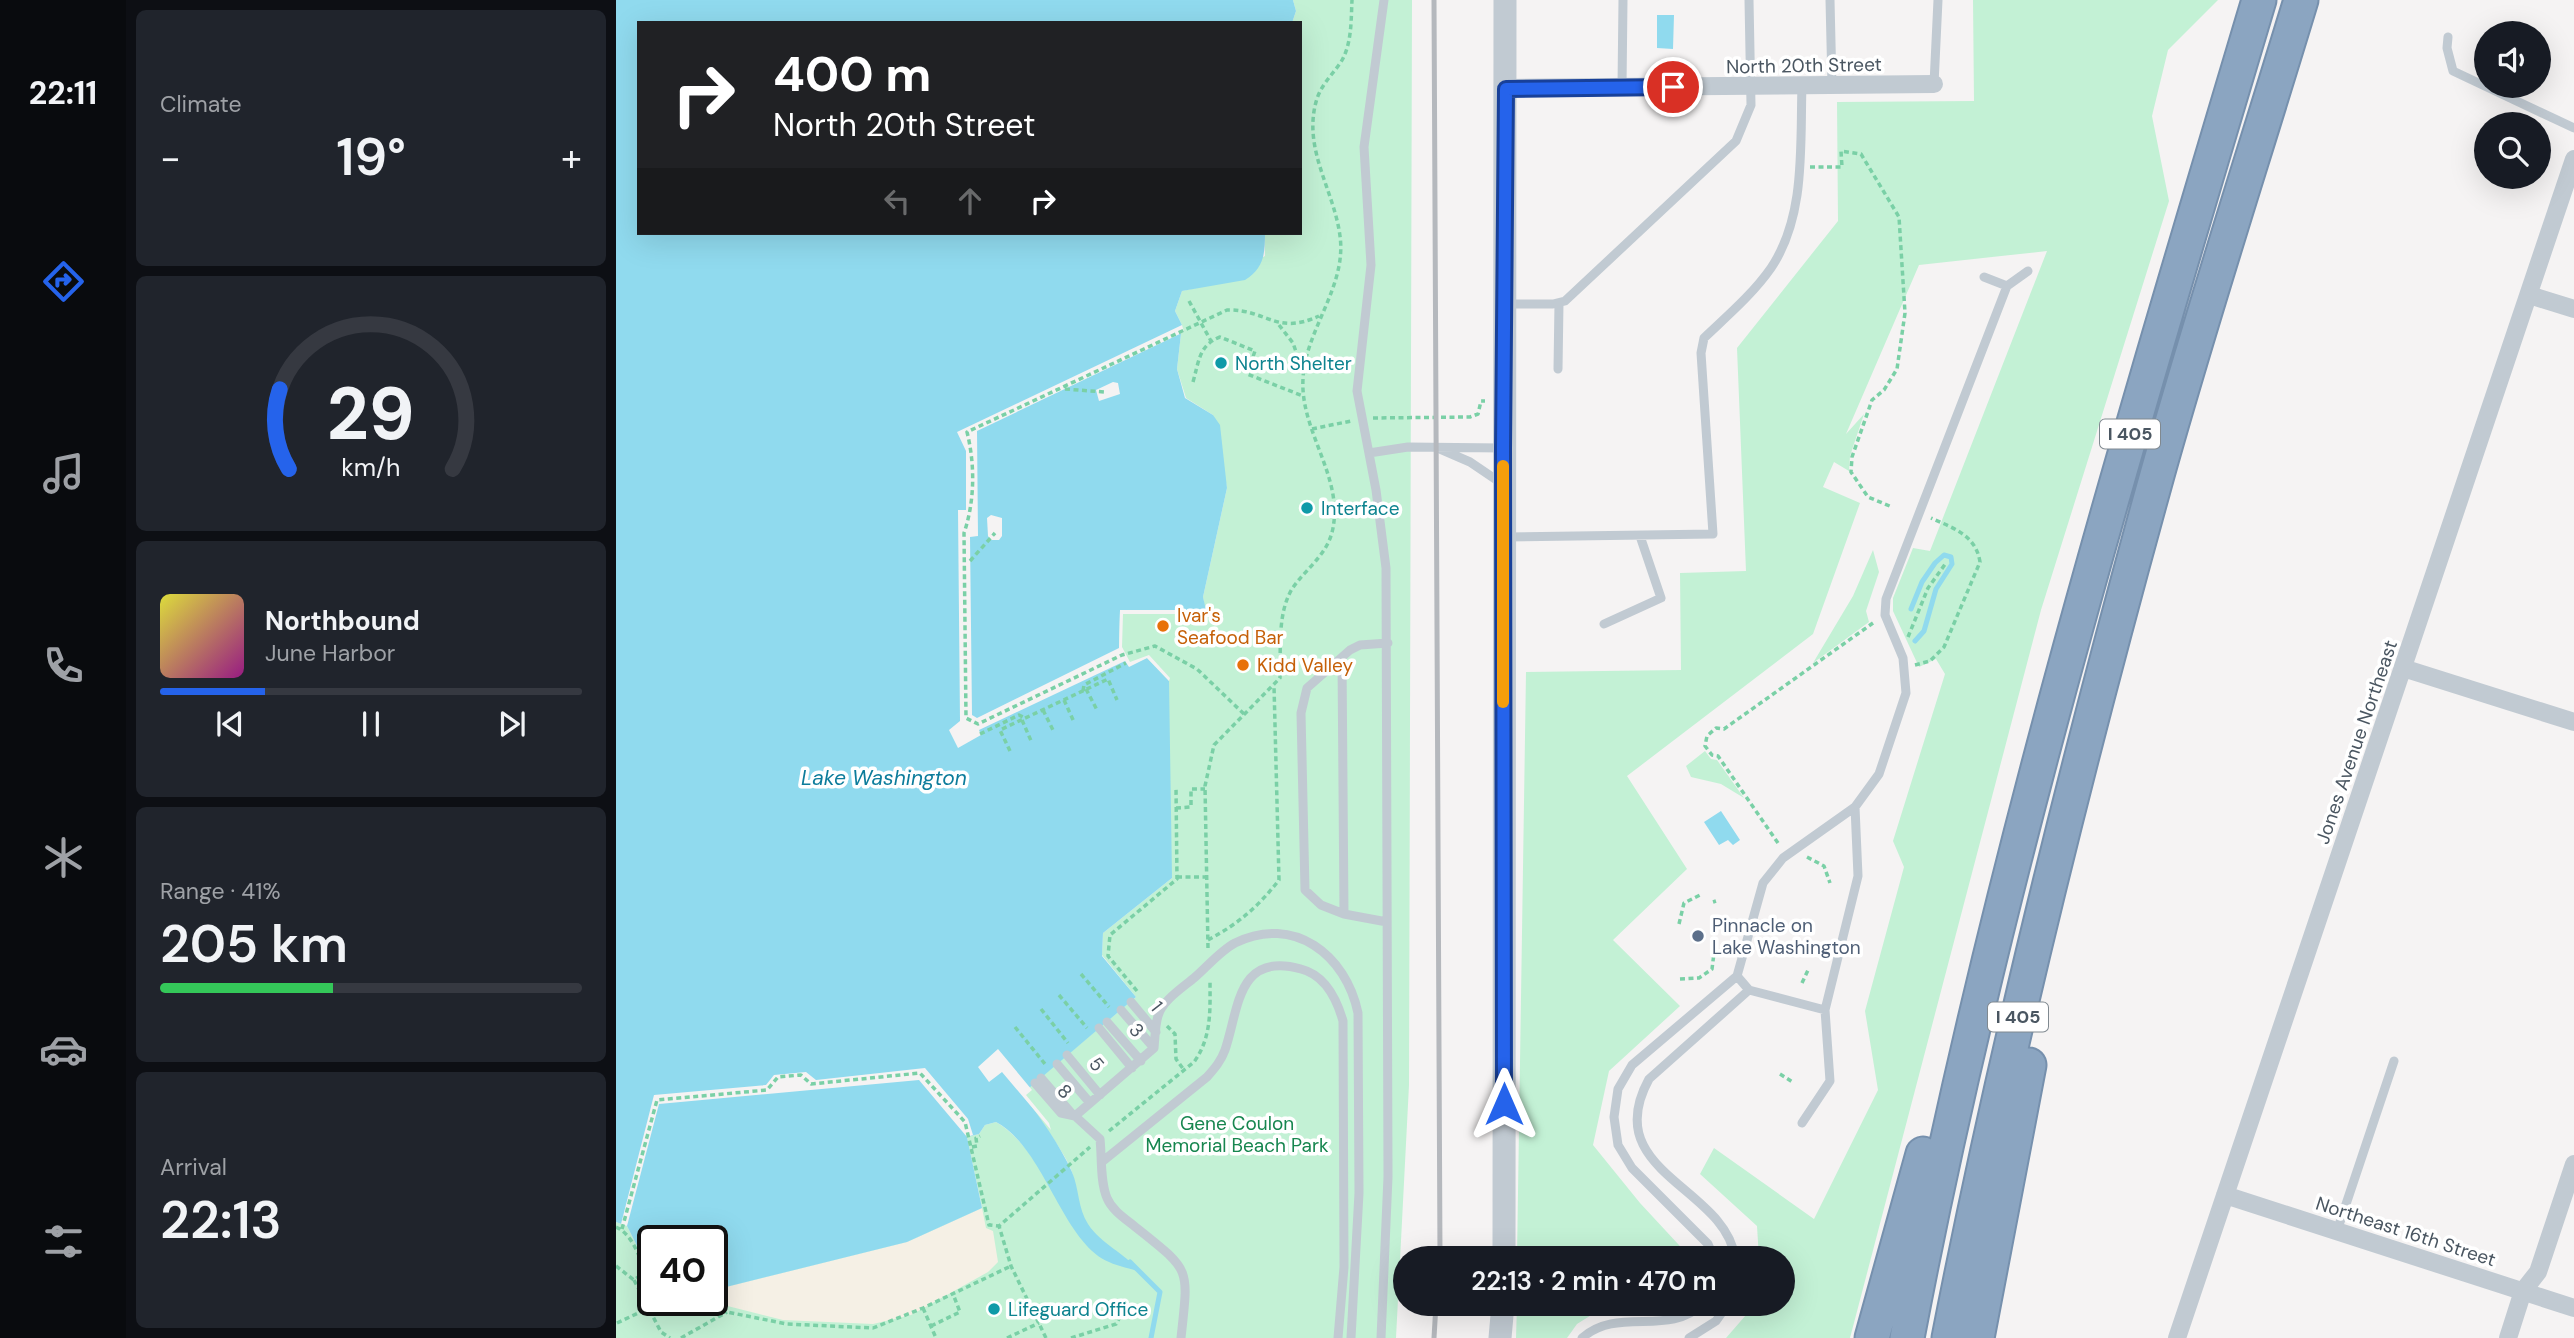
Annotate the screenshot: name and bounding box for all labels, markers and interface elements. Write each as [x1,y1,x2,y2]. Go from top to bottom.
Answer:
map controls [2474,21,2551,189]
button: sound [2474,21,2551,98]
text: 400 m [773,42,931,106]
icon: right [658,49,749,140]
street label: North 20th Street [1726,52,1882,79]
pin [1643,57,1703,117]
icon: arrive [1654,68,1692,106]
text: 22:11 [29,72,97,114]
text: Climate [160,89,242,119]
text: North 20th Street [773,104,1036,146]
button: search [2474,112,2551,189]
text: 19° [336,123,406,191]
text: − [160,133,181,183]
text: + [561,133,582,183]
icon: left [878,182,916,220]
icon: ahead [951,182,989,220]
icon: right [1024,182,1062,220]
icon: directions [39,257,88,306]
place label: North Shelter [1235,351,1352,376]
marker: North Shelter [1213,355,1229,371]
text: 29 [327,368,415,463]
road number: I 405 [2100,420,2160,448]
icon: music [39,449,88,498]
text: km/h [341,451,401,484]
place label: Interface [1321,496,1399,521]
marker: Interface [1299,500,1315,516]
place label: Ivar's Seafood Bar [1177,603,1284,650]
text: Northbound [265,604,420,638]
marker: Ivar's Seafood Bar [1155,618,1171,634]
street label: Jones Avenue Northeast [2310,637,2403,847]
text: June Harbor [265,638,395,668]
icon: phone [39,641,88,690]
place label: Kidd Valley [1257,653,1353,678]
marker: Kidd Valley [1235,657,1251,673]
icon: previous [211,705,249,743]
icon: pause [352,705,390,743]
icon: next [493,705,531,743]
water label: Lake Washington [801,764,967,792]
icon: climate [39,833,88,882]
text: Range · 41% [160,876,281,906]
text: 205 km [160,910,348,978]
place label: Pinnacle on Lake Washington [1712,913,1861,960]
marker: Pinnacle on Lake Washington [1690,928,1706,944]
street label: 1 [1145,996,1168,1016]
road number: I 405 [1988,1002,2048,1032]
street label: 3 [1124,1018,1150,1043]
icon: car [39,1025,88,1074]
street label: 5 [1083,1052,1110,1077]
position arrow [1467,1067,1541,1141]
street label: 8 [1052,1079,1078,1104]
park label: Gene Coulon Memorial Beach Park [1145,1111,1329,1158]
text: Arrival [160,1152,227,1182]
text: 22:13 [160,1186,282,1254]
street label: Northeast 16th Street [2313,1191,2499,1272]
icon: filters [39,1217,88,1266]
speed limit sign: 40 [637,1225,728,1316]
text: 22:13 · 2 min · 470 m [1471,1264,1717,1298]
place label: Lifeguard Office [1008,1297,1148,1322]
marker: Lifeguard Office [986,1301,1002,1317]

